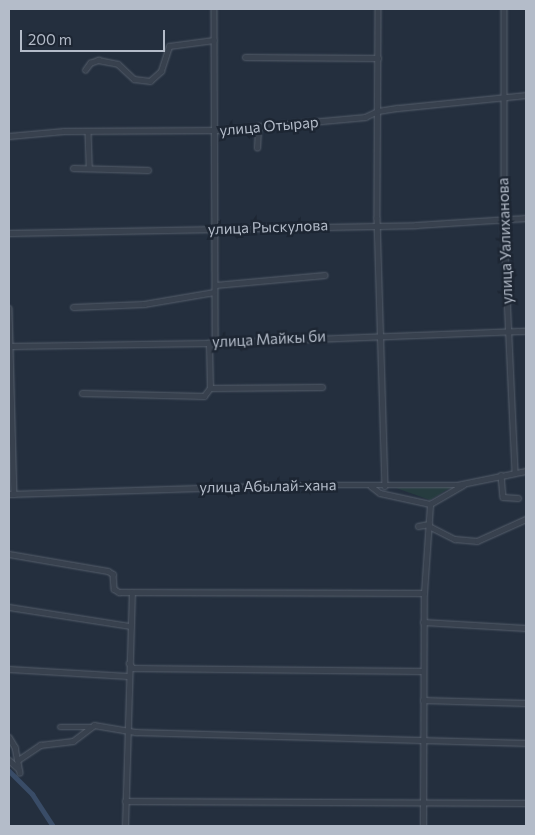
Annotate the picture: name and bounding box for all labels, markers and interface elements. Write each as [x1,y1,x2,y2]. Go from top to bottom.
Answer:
scale bar [22,20,168,52]
text: 200 m [28,30,72,48]
street label: улица Отырар [219,113,319,139]
street label: улица Уалиханова [494,177,516,305]
street label: улица Рыскулова [208,216,328,238]
street label: улица Майкы би [212,327,326,351]
street label: улица Абылай-хана [199,476,337,496]

